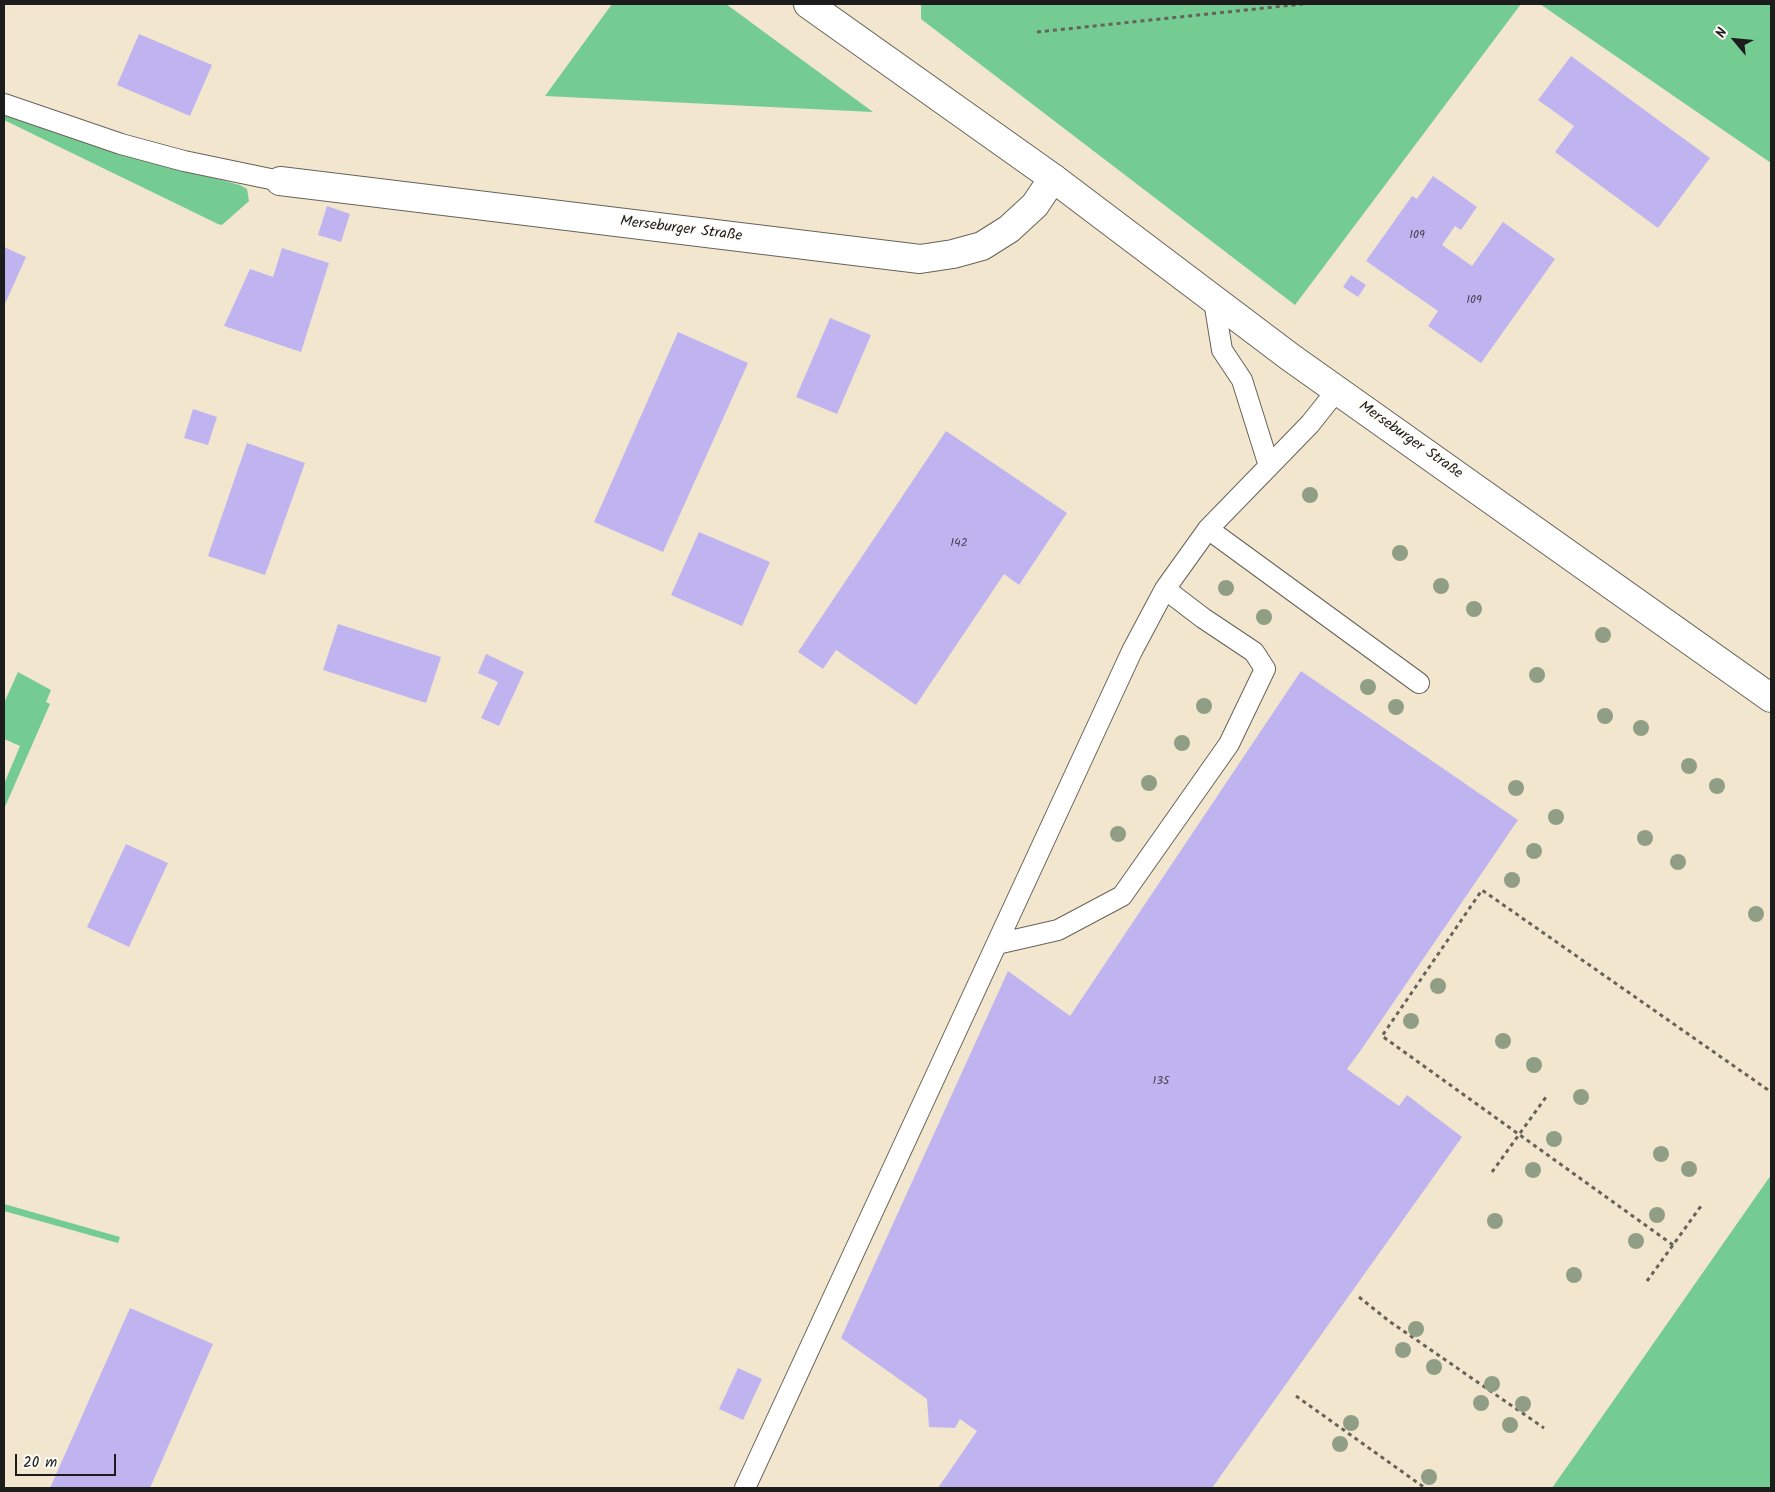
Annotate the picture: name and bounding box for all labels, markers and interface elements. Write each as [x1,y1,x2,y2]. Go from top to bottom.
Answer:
north arrow [1710,15,1760,65]
text: N [1710,24,1734,42]
street label: Merseburger Straße [619,214,743,246]
house number: 109 [1409,229,1425,243]
house number: 109 [1466,294,1482,308]
street label: Merseburger Straße [1355,398,1465,484]
house number: 142 [950,537,968,551]
house number: 135 [1152,1075,1170,1089]
scale bar [18,1444,119,1476]
text: 20 m [23,1451,57,1475]

